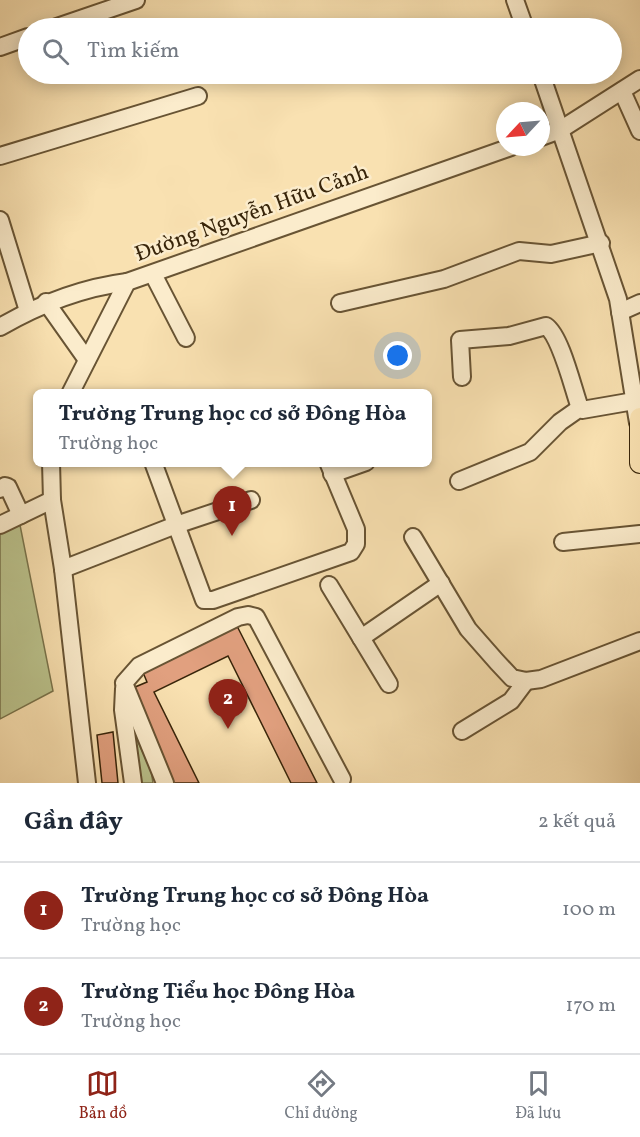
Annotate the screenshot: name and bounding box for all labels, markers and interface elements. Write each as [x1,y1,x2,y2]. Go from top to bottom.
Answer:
search box [18,18,622,84]
icon: search [39,35,72,68]
text: Tìm kiếm [87,36,180,67]
north arrow [496,102,550,156]
street label: Đường Nguyễn Hữu Cảnh [131,157,373,271]
your location [383,341,412,370]
popup [33,389,432,467]
text: Trường Trung học cơ sở Đông Hòa [58,399,407,430]
text: Trường học [58,430,158,458]
pin: 1 [212,486,252,536]
pin: 2 [208,680,248,729]
text: Gần đây [24,804,123,840]
text: 2 kết quả [538,808,616,836]
text: Trường Trung học cơ sở Đông Hòa [81,881,429,912]
text: 1 [39,896,48,924]
text: 100 m [562,896,616,924]
text: Trường học [81,912,181,940]
text: Trường Tiểu học Đông Hòa [81,977,355,1008]
text: 2 [38,992,49,1020]
text: 170 m [566,992,616,1020]
text: Trường học [81,1008,181,1036]
tab: Bản đồ [79,1067,127,1125]
tab: Chỉ đường [285,1067,358,1125]
tab: Đã lưu [515,1067,561,1125]

